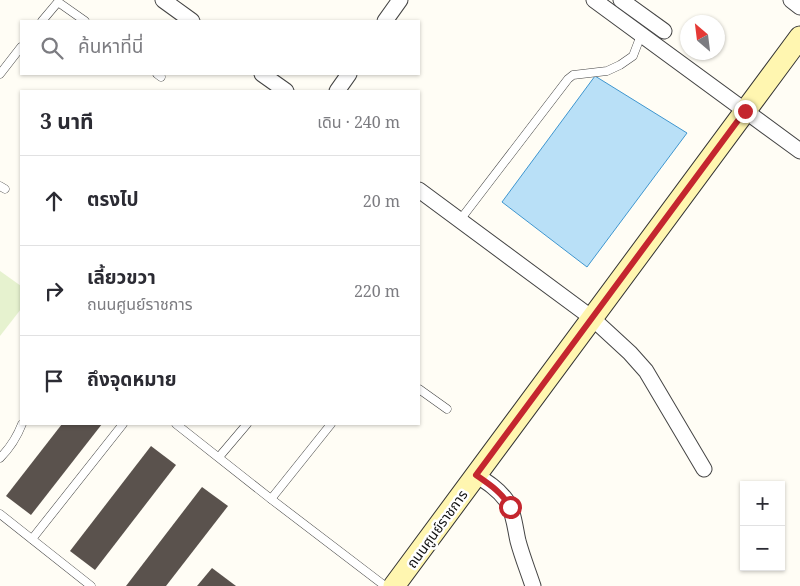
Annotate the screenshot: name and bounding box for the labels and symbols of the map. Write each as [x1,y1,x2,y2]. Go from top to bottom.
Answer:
north arrow [680,15,725,60]
route end [734,100,757,123]
street label: ถนนศูนย์ราชการ [402,486,472,572]
route start [499,496,522,519]

